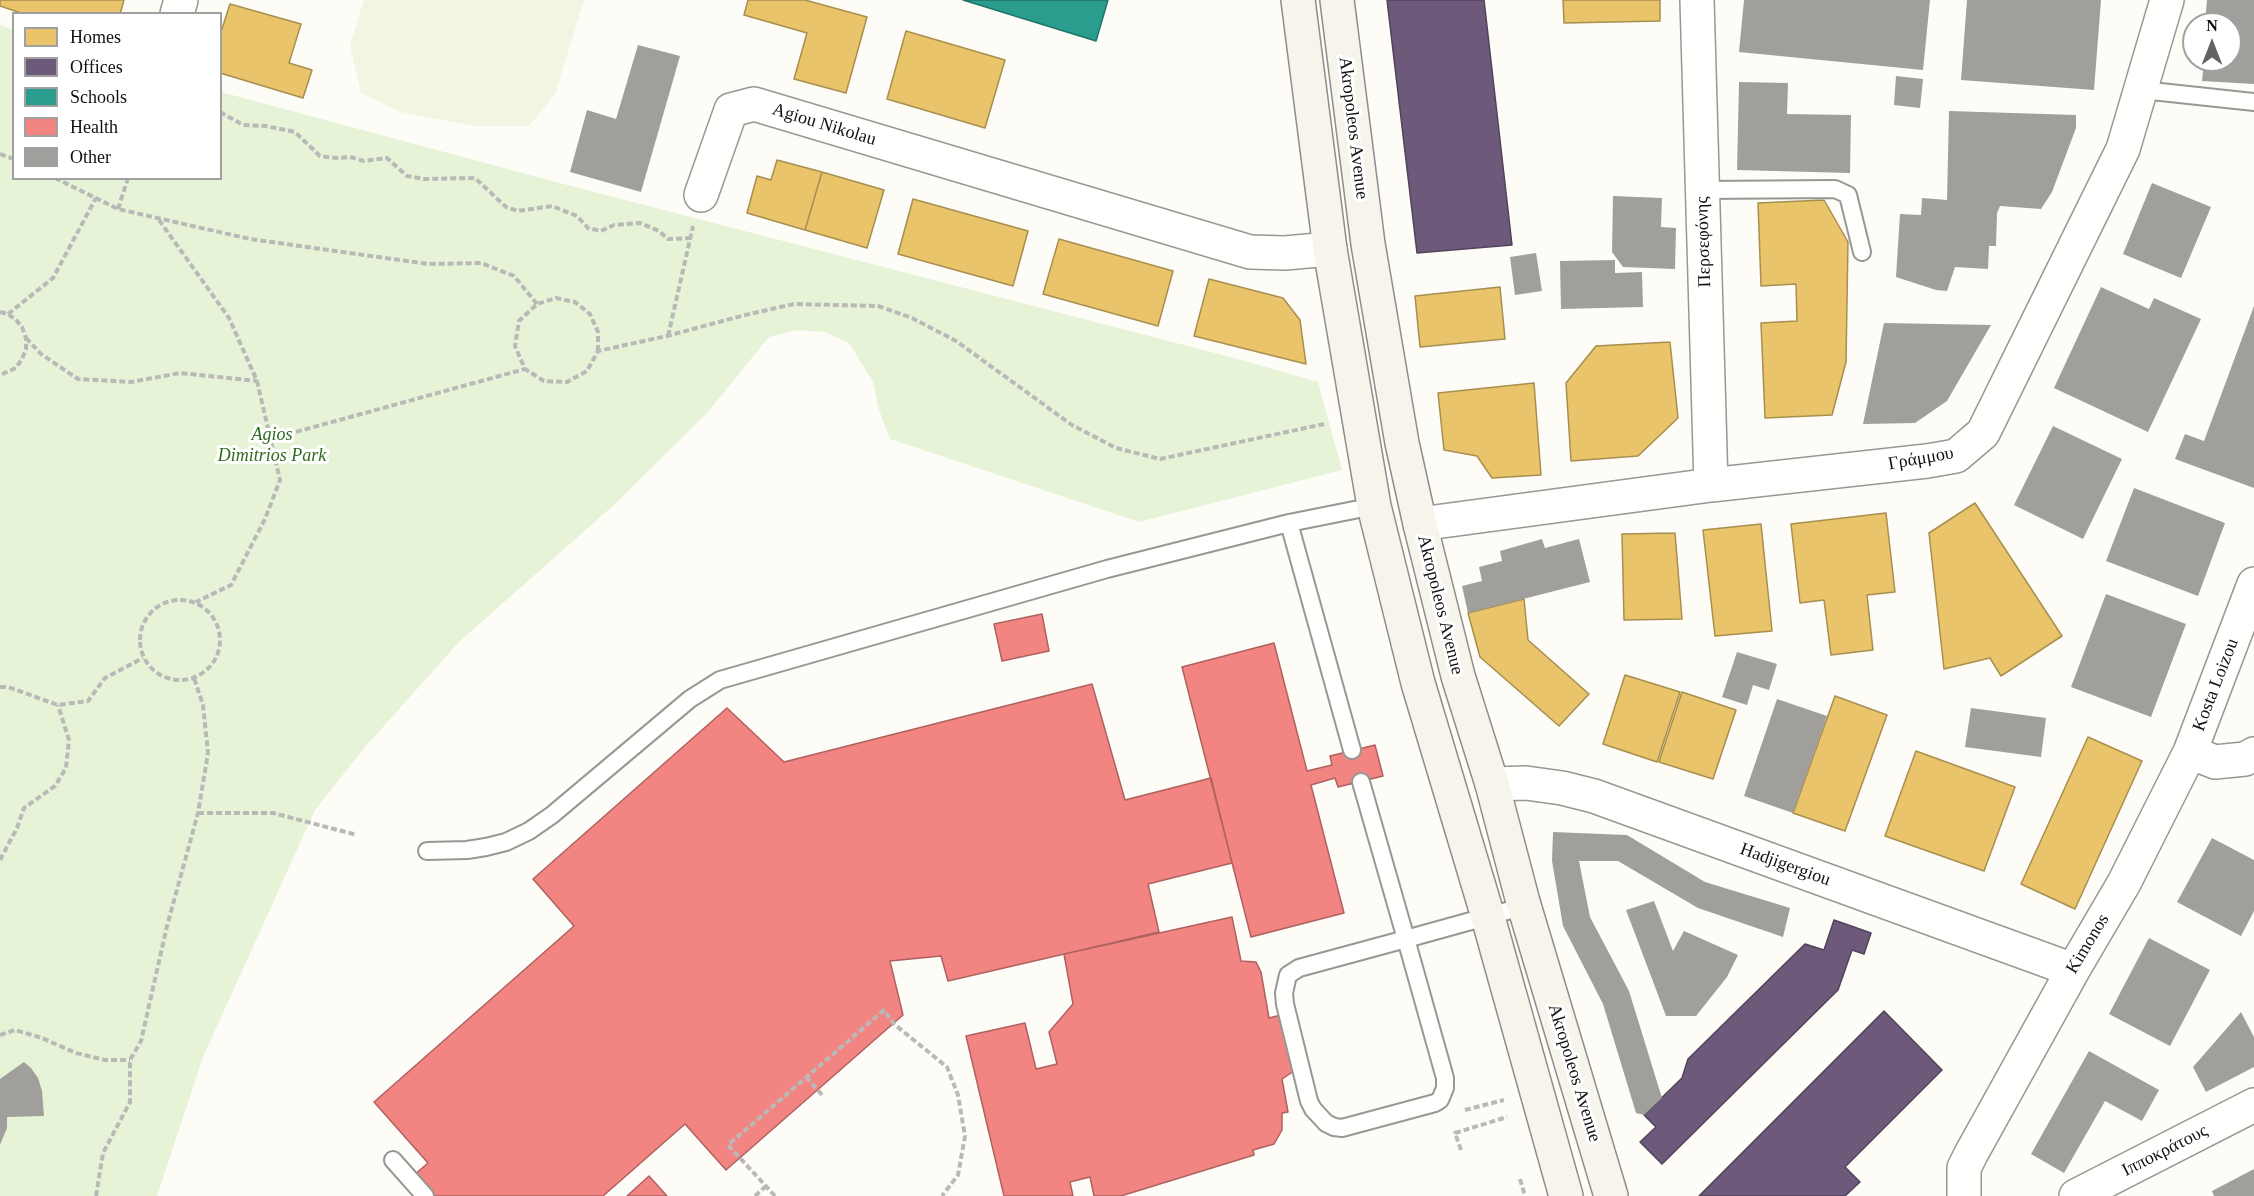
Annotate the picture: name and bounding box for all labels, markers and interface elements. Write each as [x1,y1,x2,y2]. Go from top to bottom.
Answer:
legend [12,12,222,180]
north arrow [2182,12,2242,72]
text: N [2206,17,2218,34]
text: Homes [70,27,121,47]
street label: Akropoleos Avenue [1334,56,1372,200]
text: Offices [70,57,123,77]
text: Schools [70,87,127,107]
street label: Agiou Nikolau [769,99,879,151]
text: Health [70,117,118,137]
text: Other [70,147,111,167]
street label: Περσεφόνης [1692,196,1716,288]
park label: Agios Dimitrios Park [218,424,326,466]
street label: Γράμμου [1887,443,1955,475]
street label: Akropoleos Avenue [1412,533,1468,677]
street label: Kosta Loizou [2188,636,2244,734]
street label: Hadjigergiou [1737,839,1833,891]
street label: Kimonos [2062,910,2114,978]
street label: Akropoleos Avenue [1543,1001,1605,1145]
street label: Ιπποκράτους [2119,1120,2211,1182]

